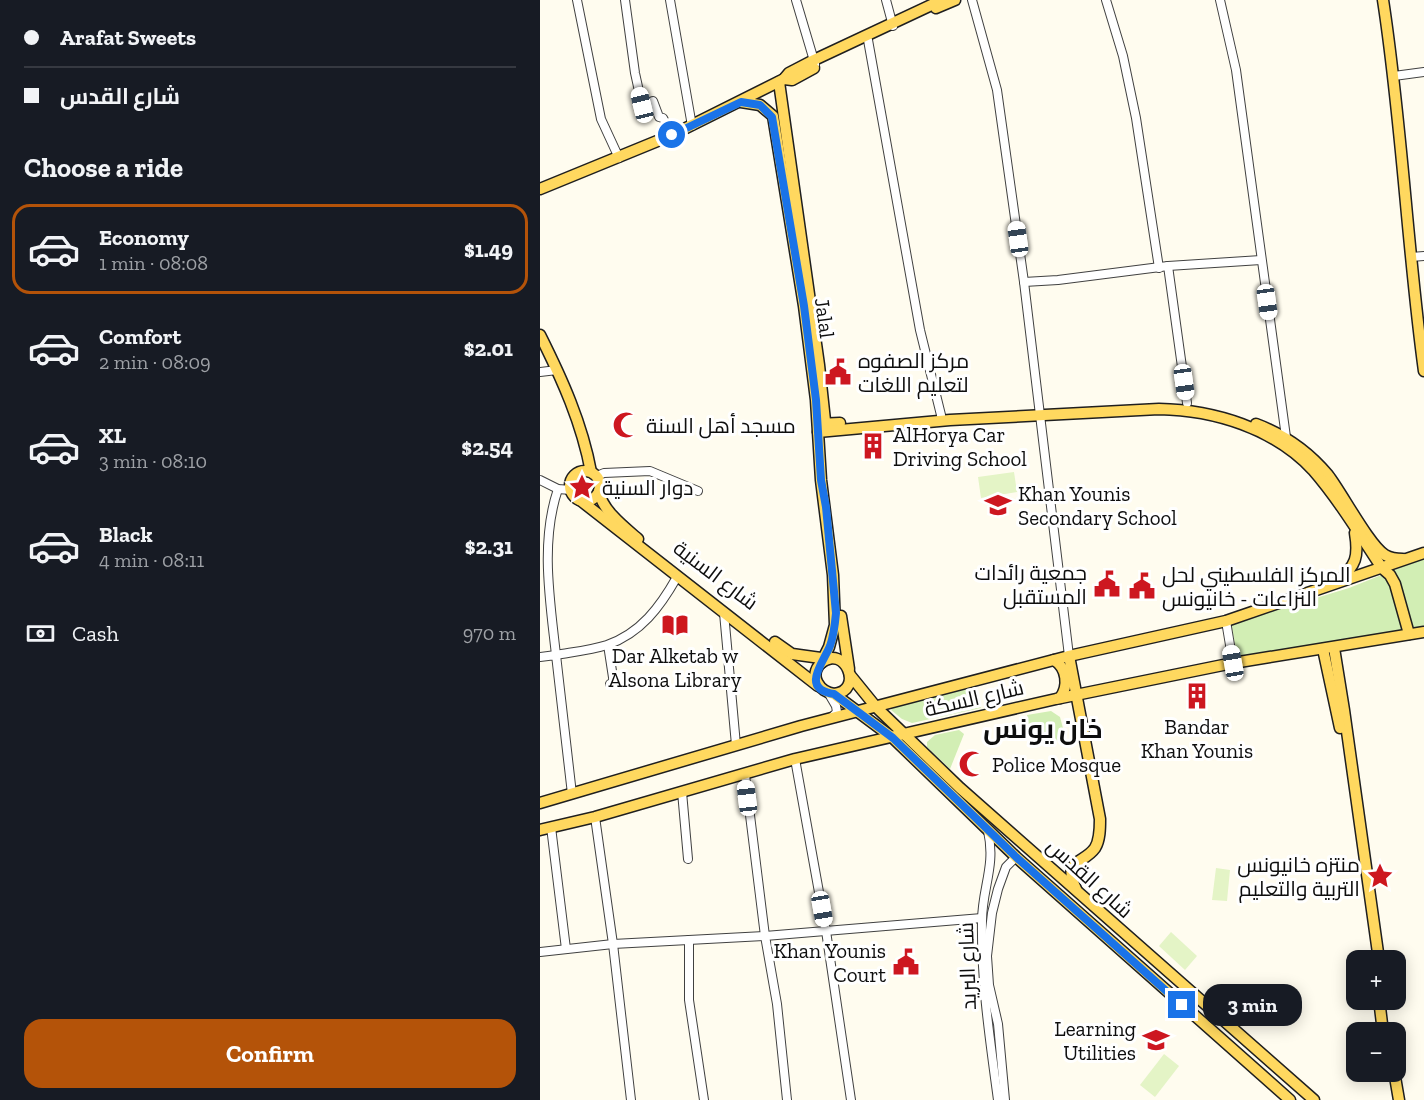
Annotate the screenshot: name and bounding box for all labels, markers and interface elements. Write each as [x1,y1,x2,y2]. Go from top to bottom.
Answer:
text: Arafat Sweets [60,24,196,51]
text: شارع القدس [60,83,180,110]
car [629,85,655,125]
route start [658,121,685,148]
text: Choose a ride [24,152,183,184]
car [1007,220,1029,258]
icon: car [27,222,81,276]
text: Economy [99,224,189,251]
text: $1.49 [464,236,513,263]
text: 1 min · 08:08 [99,251,208,275]
car [1256,283,1278,321]
street label: Jalal [810,296,840,340]
icon: car [27,321,81,375]
text: Comfort [99,323,181,350]
text: $2.01 [464,335,513,362]
place label: مركز الصفوه لتعليم اللغات [858,348,969,399]
text: 2 min · 08:09 [99,350,211,374]
public building icon: مركز الصفوه لتعليم اللغات [823,357,853,387]
car [1173,363,1195,401]
mosque icon: مسجد أهل السنة [611,410,641,440]
place label: مسجد أهل السنة [646,413,796,439]
icon: car [27,420,81,474]
text: XL [99,422,126,449]
place label: AlHorya Car Driving School [893,422,1027,471]
building icon: AlHorya Car Driving School [858,431,888,461]
text: $2.54 [461,434,513,461]
text: 3 min · 08:10 [99,449,207,473]
place icon: دوار السنية [567,472,597,502]
place label: دوار السنية [602,475,694,500]
place label: Khan Younis Secondary School [1018,481,1177,530]
school or university icon: Khan Younis Secondary School [983,490,1013,520]
icon: car [27,519,81,573]
text: Black [99,521,153,548]
text: $2.31 [465,533,513,560]
street label: شارع السنية [668,535,763,616]
text: 4 min · 08:11 [99,548,204,572]
place label: جمعية رائدات المستقبل [974,560,1087,610]
place label: المركز الفلسطيني لحل النزاعات - خانيونس [1162,562,1351,612]
public building icon: جمعية رائدات المستقبل [1092,569,1122,599]
public building icon: المركز الفلسطيني لحل النزاعات - خانيونس [1127,571,1157,601]
library icon: Dar Alketab w Alsona Library [660,610,690,640]
icon: cash [24,617,57,650]
text: Cash [72,620,119,647]
text: 970 m [463,621,516,645]
place label: Dar Alketab w Alsona Library [608,643,742,692]
car [1221,644,1245,682]
street label: شارع السكة [922,674,1026,723]
building icon: Bandar Khan Younis [1182,681,1212,711]
district label: خان يونس [983,713,1103,745]
place label: Bandar Khan Younis [1141,714,1253,763]
mosque icon: Police Mosque [957,749,987,779]
place label: Police Mosque [992,752,1121,777]
car [736,779,758,817]
street label: شارع القدس [1041,833,1138,925]
place label: منتزه خانيونس التربية والتعليم [1237,852,1360,903]
place icon: منتزه خانيونس التربية والتعليم [1365,861,1395,891]
car [810,890,834,928]
street label: شارع البريد [953,922,983,1010]
place label: Khan Younis Court [774,938,886,987]
public building icon: Khan Younis Court [891,947,921,977]
map controls [1346,950,1406,1082]
button: + [1346,950,1406,1010]
callout: 3 min [1203,984,1302,1026]
route end [1168,991,1195,1018]
text: 3 min [1228,993,1277,1017]
place label: Learning Utilities [1054,1016,1136,1065]
button: Confirm [24,1019,516,1088]
button: − [1346,1022,1406,1082]
school or university icon: Learning Utilities [1141,1025,1171,1055]

